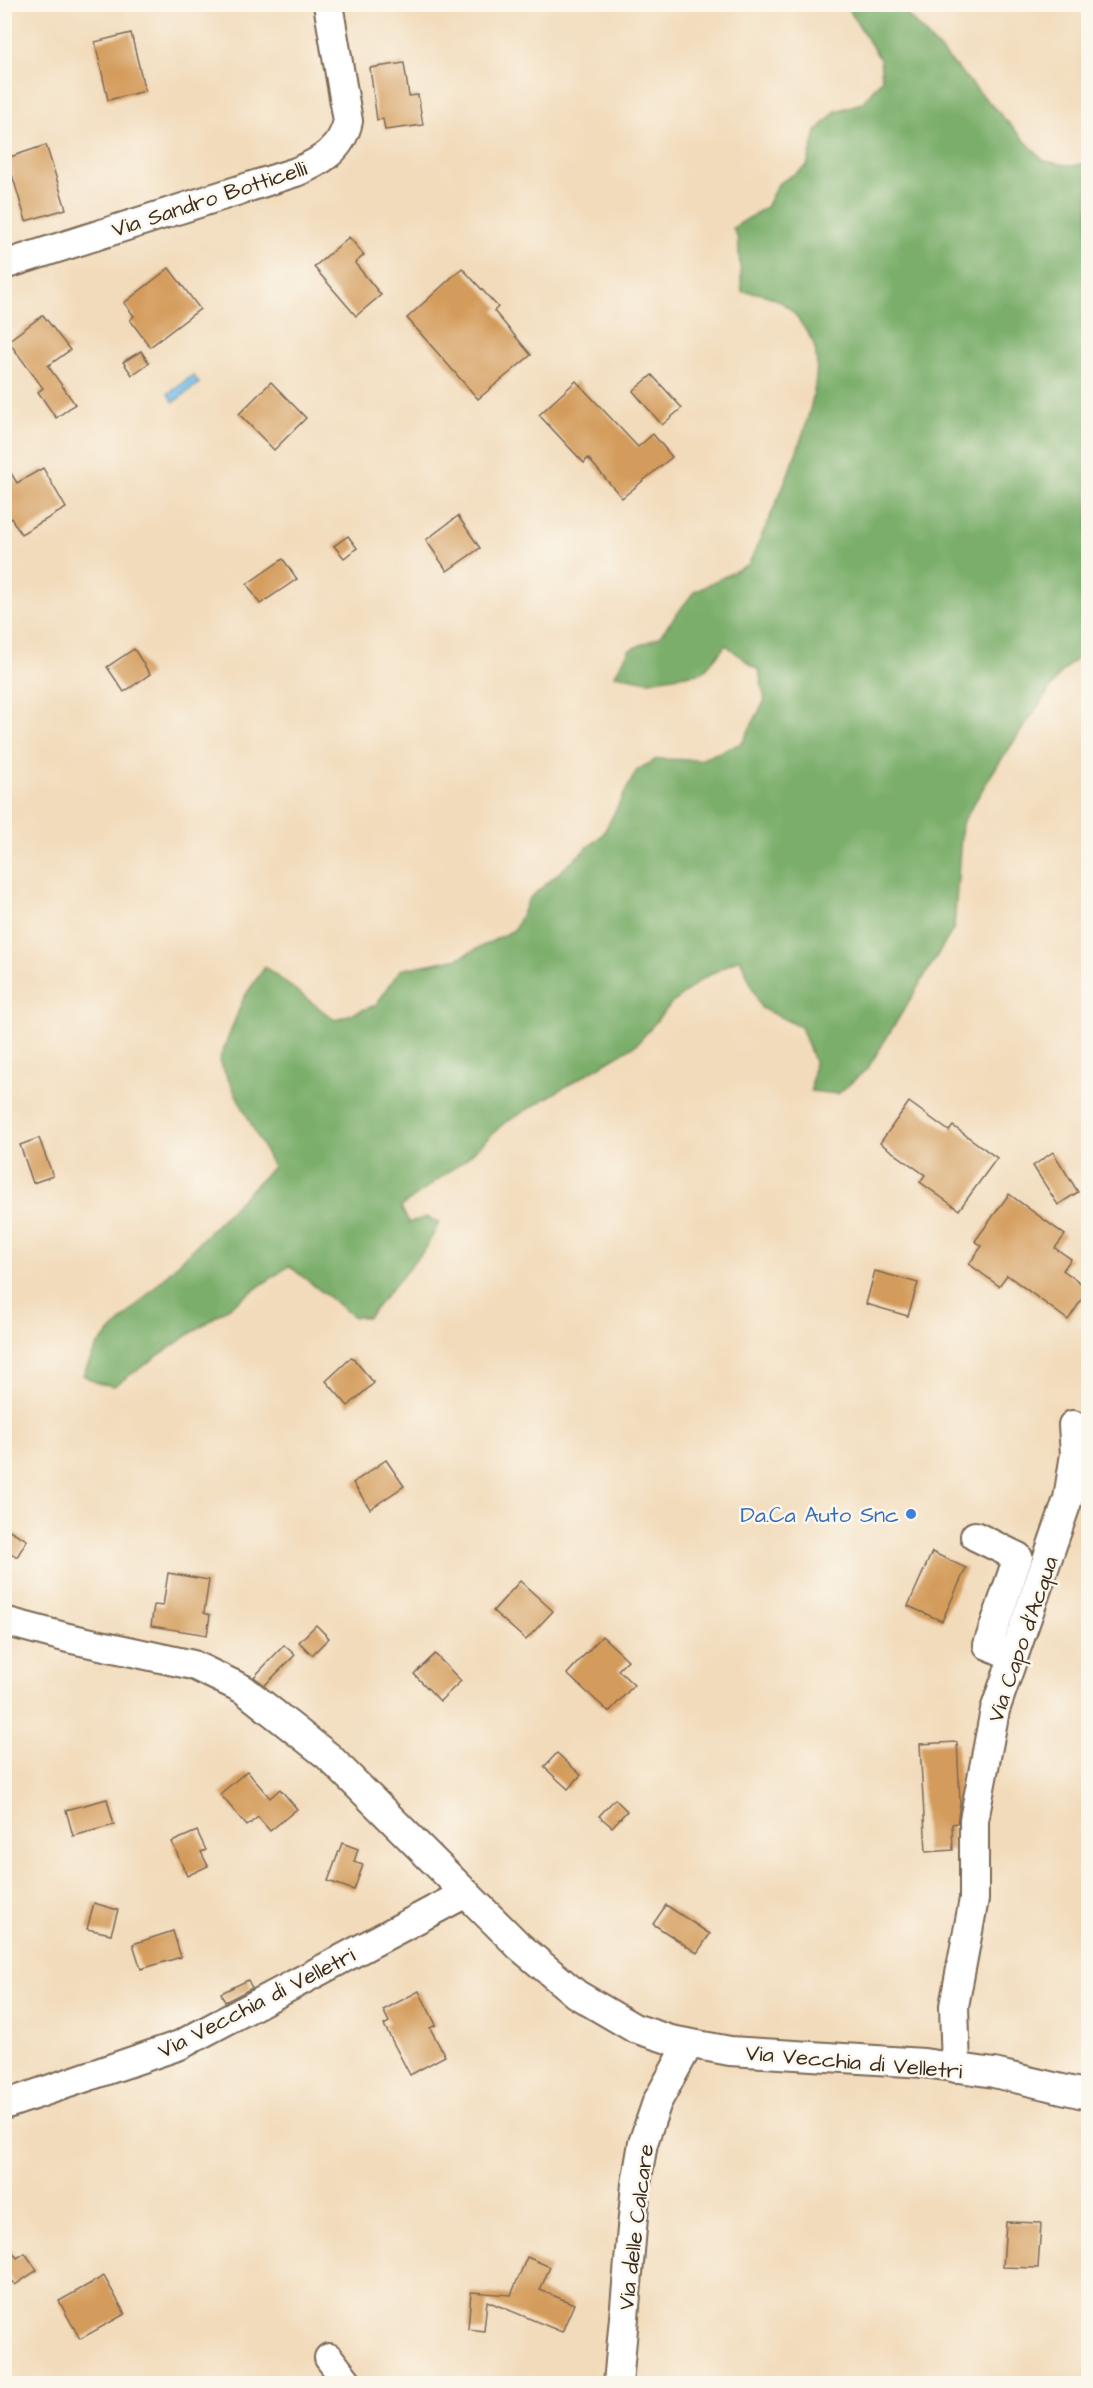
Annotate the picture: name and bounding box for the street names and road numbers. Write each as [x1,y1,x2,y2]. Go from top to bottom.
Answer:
street label: Via Sandro Botticelli [108,153,311,246]
street label: Via Capo d'Acqua [980,1552,1066,1727]
street label: Via Vecchia di Velletri [153,1940,360,2066]
street label: Via Vecchia di Velletri [744,2038,963,2087]
street label: Via delle Calcare [611,2142,662,2312]

